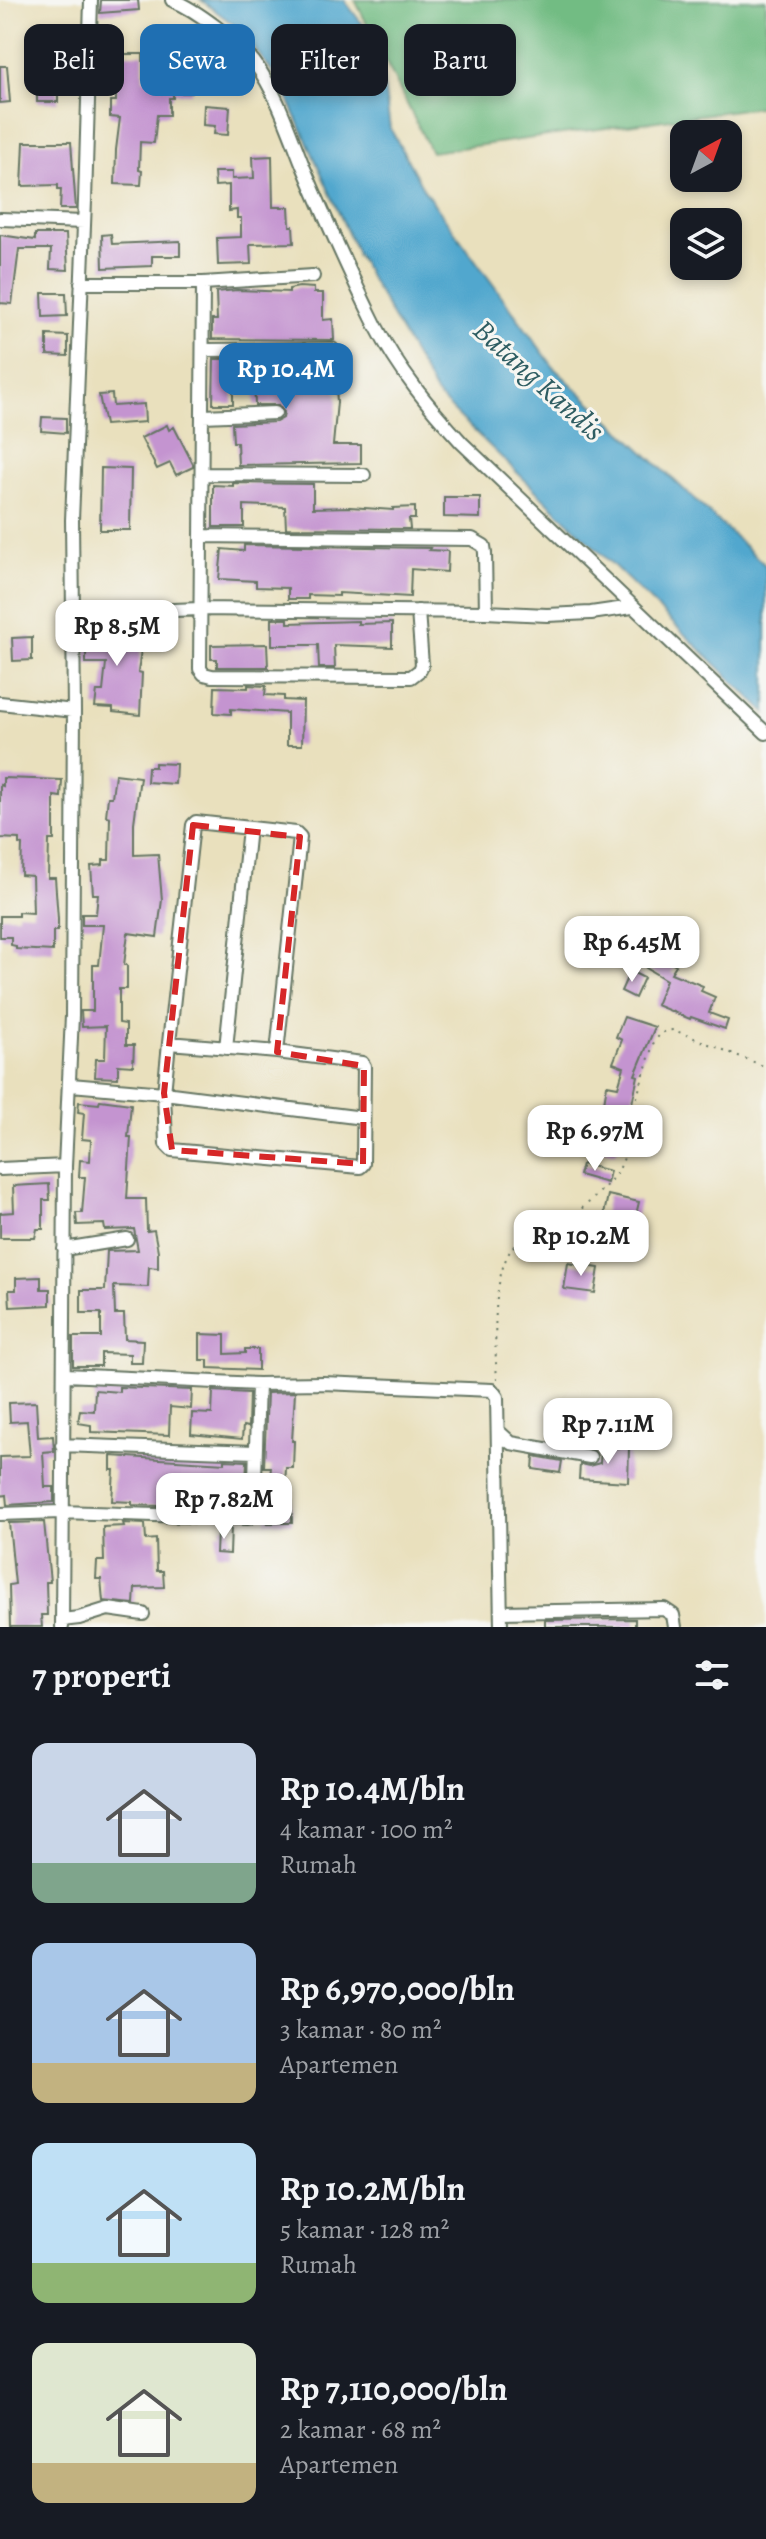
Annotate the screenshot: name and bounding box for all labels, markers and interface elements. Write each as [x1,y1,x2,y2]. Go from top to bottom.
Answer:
chip: Beli [24,24,124,96]
chip: Sewa [140,24,255,96]
chip: Filter [271,24,388,96]
chip: Baru [404,24,516,96]
north arrow [670,120,742,192]
map controls [670,120,742,280]
button: layers [670,208,742,280]
water label: Batang Kandis [465,310,613,450]
pin: Rp 10.4M [203,343,369,411]
text: Rp 10.4M [237,351,335,386]
pin: Rp 8.5M [43,600,191,668]
text: Rp 8.5M [73,608,161,643]
pin: Rp 6.45M [549,916,715,984]
text: Rp 6.45M [582,924,682,959]
pin: Rp 6.97M [512,1105,678,1173]
text: Rp 6.97M [546,1113,644,1148]
pin: Rp 10.2M [498,1210,664,1278]
text: Rp 10.2M [532,1218,630,1253]
pin: Rp 7.11M [525,1398,691,1466]
text: Rp 7.11M [561,1406,655,1441]
pin: Rp 7.82M [141,1473,307,1541]
text: Rp 7.82M [174,1481,274,1516]
text: 7 properti [32,1652,171,1699]
icon: filters [690,1653,734,1697]
text: Rp 10.4M/bln [280,1765,465,1812]
icon: home [96,1775,192,1871]
text: 4 kamar · 100 m² [280,1812,453,1847]
text: Rumah [280,1847,357,1882]
text: Rp 6,970,000/bln [280,1965,515,2012]
icon: home [96,1975,192,2071]
text: 3 kamar · 80 m² [280,2012,441,2047]
text: Apartemen [280,2047,398,2082]
text: Rp 10.2M/bln [280,2165,466,2212]
icon: home [96,2175,192,2271]
text: 5 kamar · 128 m² [280,2212,449,2247]
text: Rumah [280,2247,357,2282]
text: Rp 7,110,000/bln [280,2365,508,2412]
icon: home [96,2375,192,2471]
text: 2 kamar · 68 m² [280,2412,441,2447]
text: Apartemen [280,2447,398,2482]

